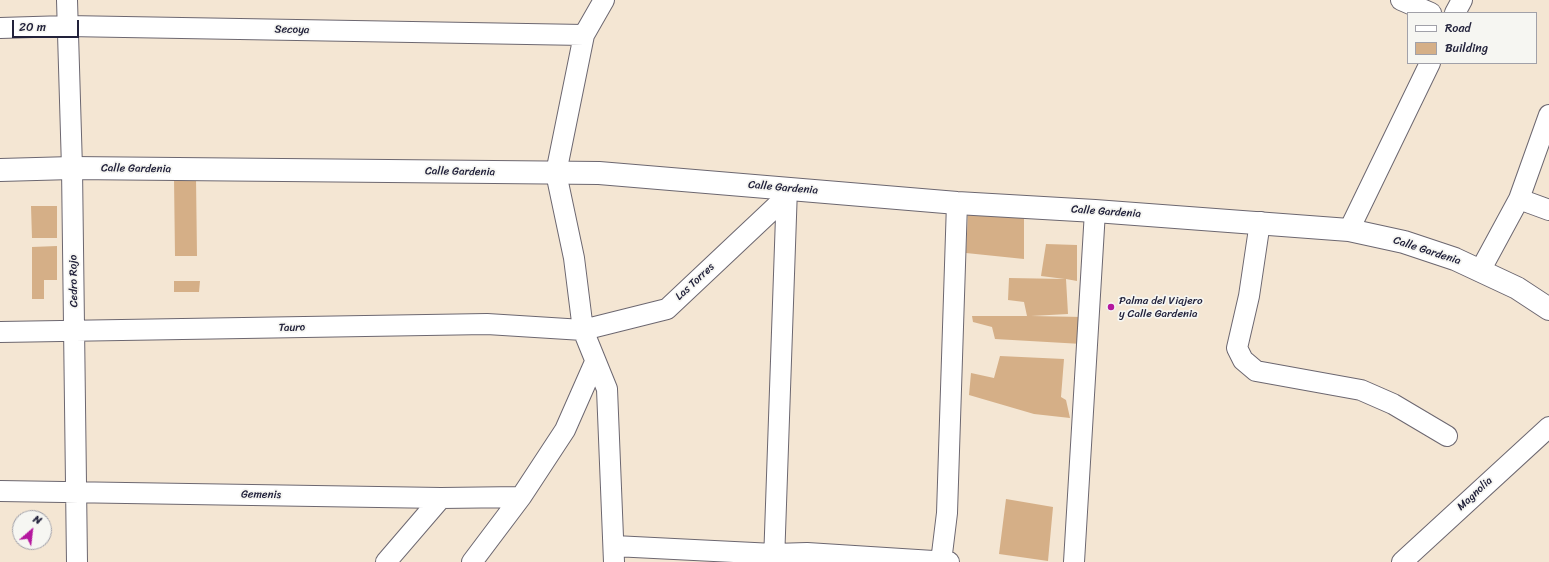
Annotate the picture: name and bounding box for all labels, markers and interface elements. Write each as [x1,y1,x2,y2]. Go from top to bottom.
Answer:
scale bar [14,12,81,38]
legend [1407,12,1537,64]
text: 20 m [19,16,46,38]
text: Road [1445,17,1471,39]
street label: Secoya [274,23,310,37]
text: Building [1445,37,1488,59]
street label: Calle Gardenia [101,162,171,176]
street label: Calle Gardenia [425,165,495,179]
street label: Calle Gardenia [748,178,818,198]
street label: Calle Gardenia [1071,203,1141,221]
street label: Calle Gardenia [1392,234,1462,268]
street label: Cedro Rojo [67,255,81,307]
street label: Las Torres [673,261,717,303]
place label: Palma del Viajero y Calle Gardenia [1119,294,1203,320]
marker: Palma del Viajero y Calle Gardenia [1106,302,1116,312]
street label: Tauro [279,321,305,335]
street label: Magnolia [1455,474,1495,514]
street label: Gemenis [241,488,281,502]
north arrow [12,510,52,550]
text: N [30,510,45,530]

